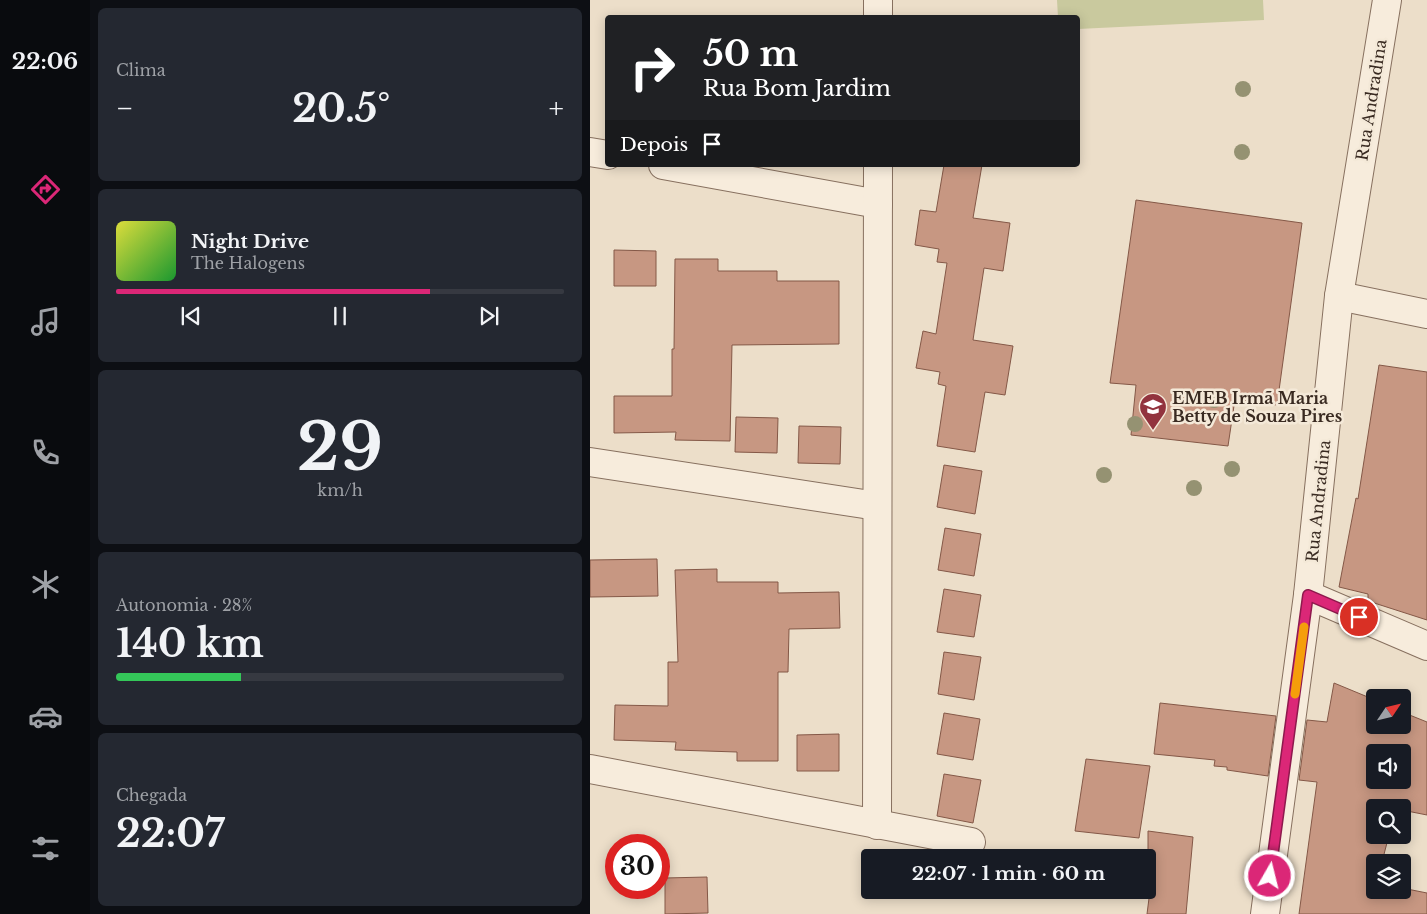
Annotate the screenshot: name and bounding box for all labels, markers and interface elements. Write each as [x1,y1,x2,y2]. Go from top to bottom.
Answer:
text: 50 m [703,32,798,75]
icon: right [620,35,685,100]
street label: Rua Andradina [1352,38,1391,162]
text: 22:06 [12,48,78,75]
text: Clima [116,60,166,80]
text: Rua Bom Jardim [703,75,891,102]
text: 20.5° [292,85,390,132]
text: − [116,91,134,126]
text: + [549,91,564,126]
icon: arrive [698,130,726,158]
text: Depois [620,133,688,156]
icon: directions [28,172,63,207]
text: Night Drive [191,230,309,253]
text: The Halogens [191,253,305,273]
icon: previous [177,302,205,330]
icon: pause [326,302,354,330]
icon: next [475,302,503,330]
icon: music [28,304,63,339]
place label: EMEB Irmã Maria Betty de Souza Pires [1172,388,1342,426]
school or university icon: EMEB Irmã Maria Betty de Souza Pires [1138,392,1168,431]
text: 29 [297,407,383,488]
icon: phone [28,435,63,470]
street label: Rua Andradina [1302,439,1334,563]
text: km/h [317,480,363,500]
icon: climate [28,567,63,602]
text: Autonomia · 28% [116,595,252,615]
pin [1338,596,1380,638]
icon: arrive [1345,603,1373,631]
text: 140 km [116,620,264,667]
north arrow [1366,689,1411,734]
map controls [1366,689,1411,899]
icon: car [28,699,63,734]
button: sound [1366,744,1411,789]
text: Chegada [116,785,187,805]
button: search [1366,799,1411,844]
text: 22:07 [116,810,225,857]
icon: filters [28,831,63,866]
speed limit sign: 30 [605,834,670,899]
position arrow [1243,849,1295,901]
button: layers [1366,854,1411,899]
text: 22:07 · 1 min · 60 m [912,862,1105,885]

